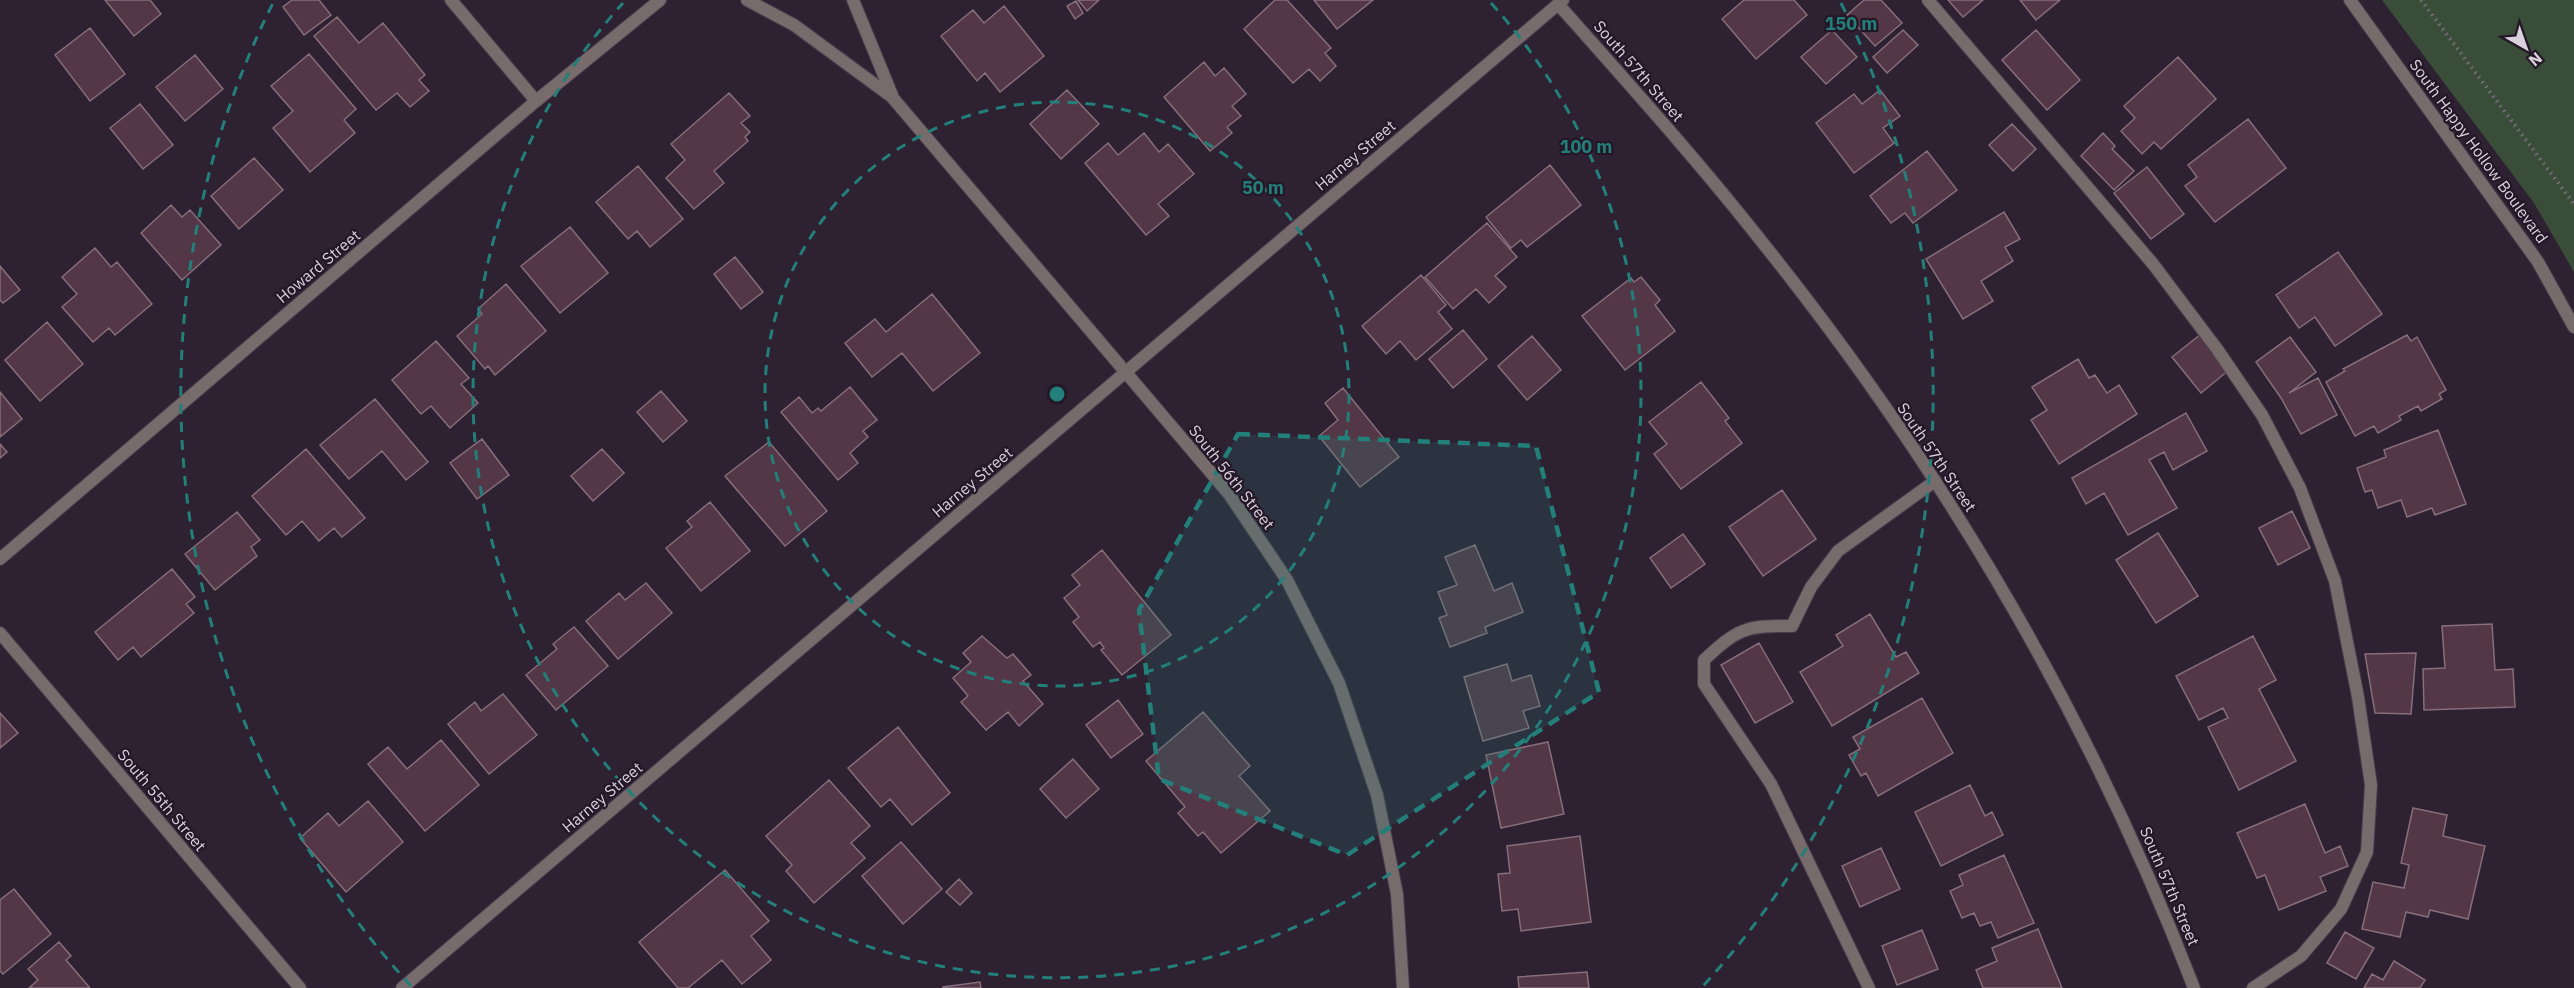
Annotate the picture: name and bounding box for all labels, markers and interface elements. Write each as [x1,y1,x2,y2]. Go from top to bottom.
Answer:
text: 150 m [1825,12,1877,35]
street label: South 57th Street [1590,16,1688,126]
north arrow [2496,18,2556,78]
text: N [2525,48,2547,71]
street label: South Happy Hollow Boulevard [2405,55,2553,247]
street label: Harney Street [1311,115,1399,195]
text: 100 m [1560,135,1612,158]
text: 50 m [1242,176,1284,199]
street label: Howard Street [272,225,364,307]
centre of rings [1047,384,1067,404]
street label: South 57th Street [1893,399,1981,515]
street label: South 56th Street [1185,421,1279,533]
street label: Harney Street [928,442,1016,522]
street label: South 55th Street [113,745,211,855]
street label: Harney Street [558,757,646,837]
street label: South 57th Street [2136,823,2204,949]

